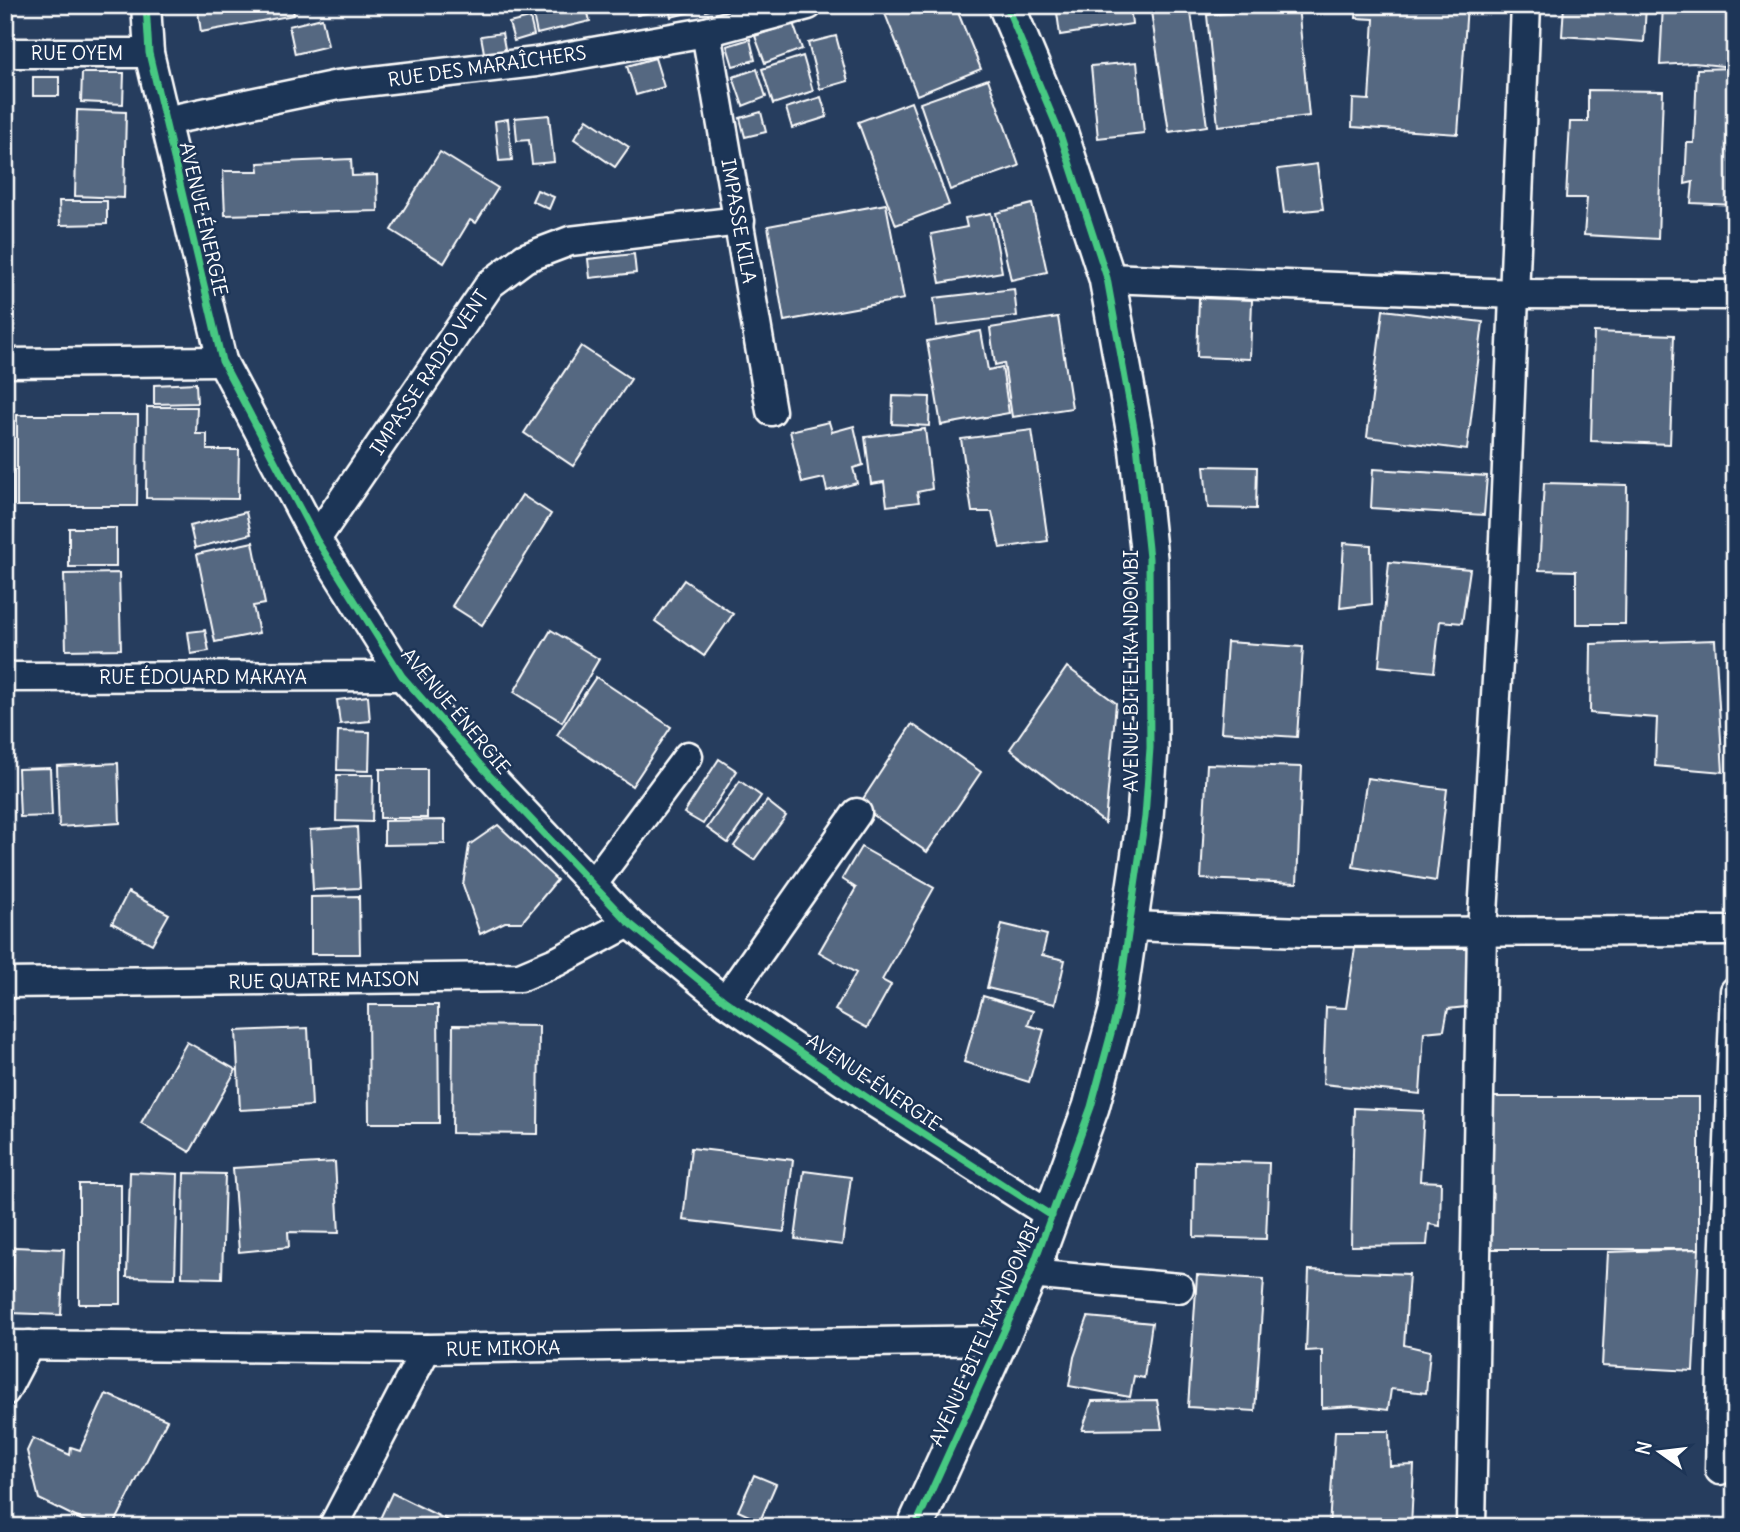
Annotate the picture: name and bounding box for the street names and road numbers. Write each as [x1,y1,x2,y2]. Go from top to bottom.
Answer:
street label: RUE DES MARAÎCHERS [386,39,588,92]
street label: RUE OYEM [31,41,123,65]
street label: AVENUE ÉNERGIE [175,140,233,298]
street label: IMPASSE KILA [716,157,762,285]
street label: IMPASSE RADIO VENT [365,285,493,459]
street label: AVENUE BITELIKA NDOMBI [1119,550,1143,792]
street label: AVENUE ÉNERGIE [396,643,516,779]
street label: RUE ÉDOUARD MAKAYA [99,665,307,689]
street label: RUE QUATRE MAISON [228,966,420,994]
street label: AVENUE ÉNERGIE [802,1028,946,1136]
street label: AVENUE BITELIKA NDOMBI [924,1218,1044,1450]
street label: RUE MIKOKA [446,1335,560,1361]

